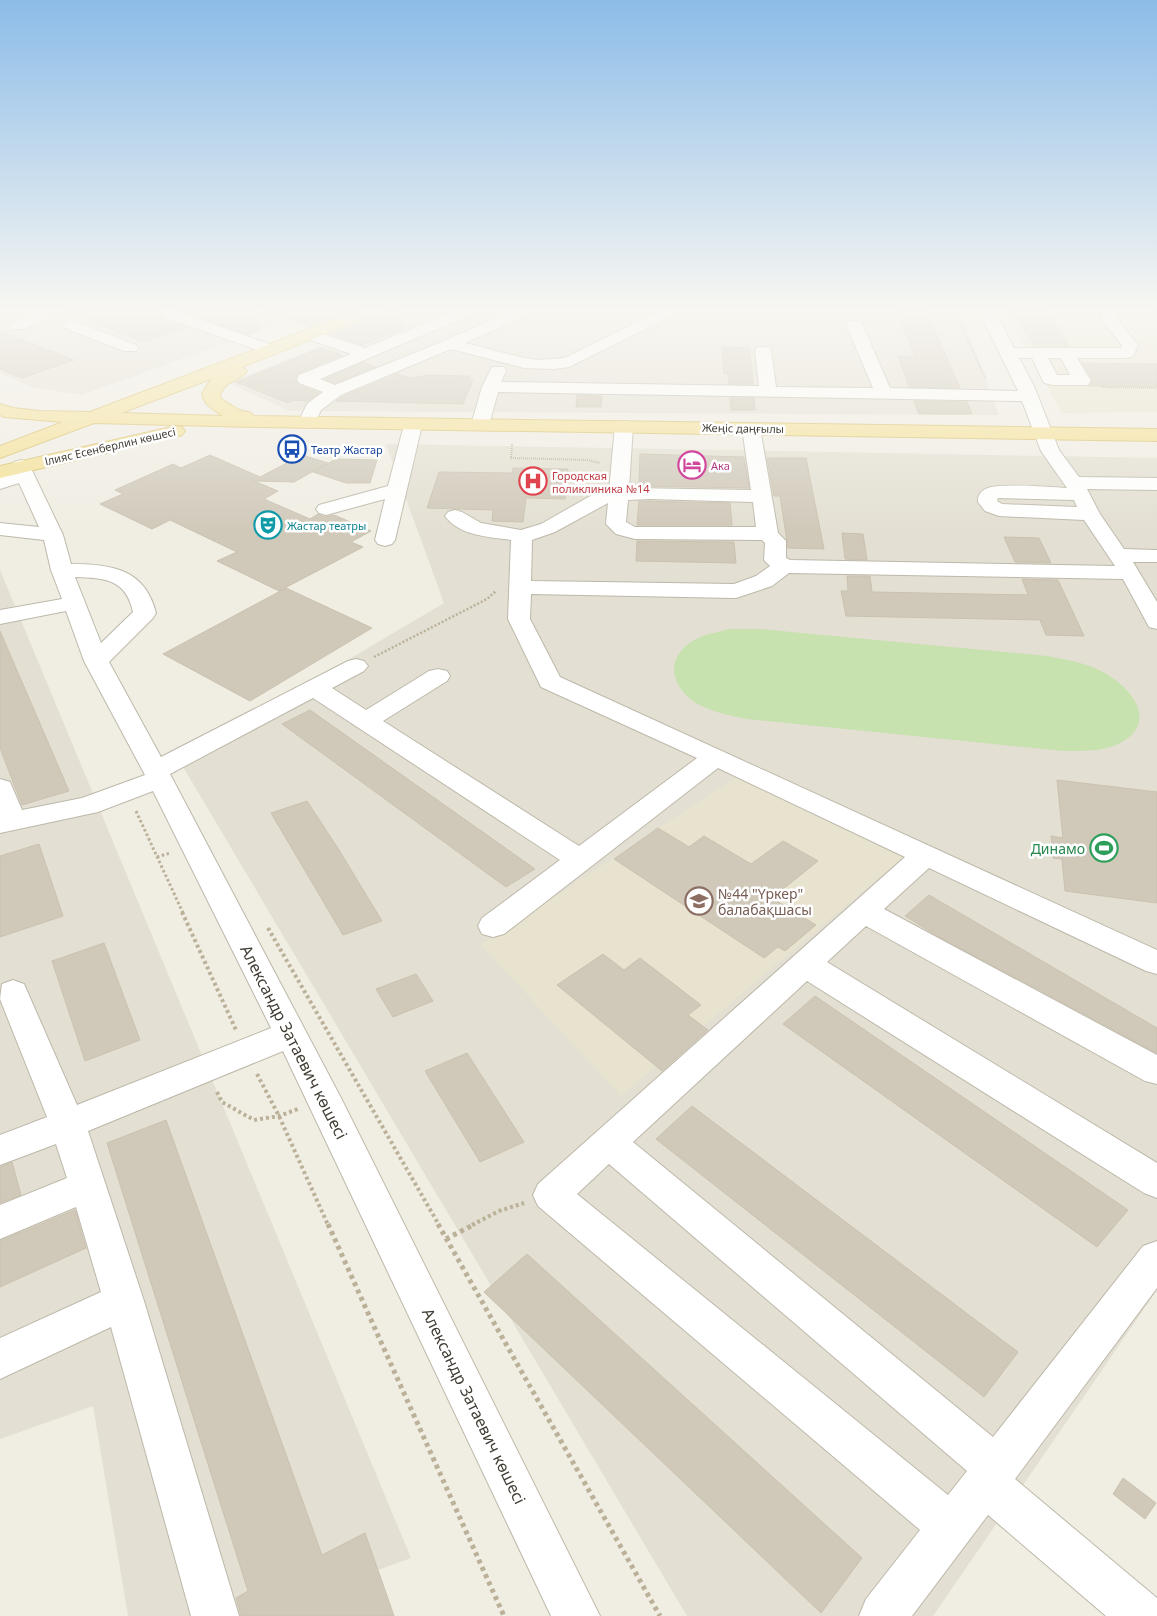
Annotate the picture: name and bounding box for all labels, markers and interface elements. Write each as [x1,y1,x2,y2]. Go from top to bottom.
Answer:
street label: Жеңіс даңғылы [702,420,784,436]
street label: Ілияс Есенберлин көшесі [43,424,177,468]
bus stop icon: Театр Жастар [277,434,307,464]
place label: Театр Жастар [311,442,383,457]
hotel icon: Ака [677,450,707,480]
place label: Ака [711,458,730,473]
hospital icon: Городская поликлиника №14 [518,466,548,496]
place label: Городская поликлиника №14 [552,468,650,496]
theatre icon: Жастар театры [253,510,283,540]
place label: Жастар театры [287,518,366,533]
sports icon: Динамо [1089,833,1119,863]
place label: Динамо [1031,839,1085,858]
place label: №44 "Үркер" балабақшасы [718,884,812,919]
school or university icon: №44 "Үркер" балабақшасы [684,886,714,916]
street label: Александр Затаевич көшесі [235,941,353,1143]
street label: Александр Затаевич көшесі [417,1304,531,1508]

